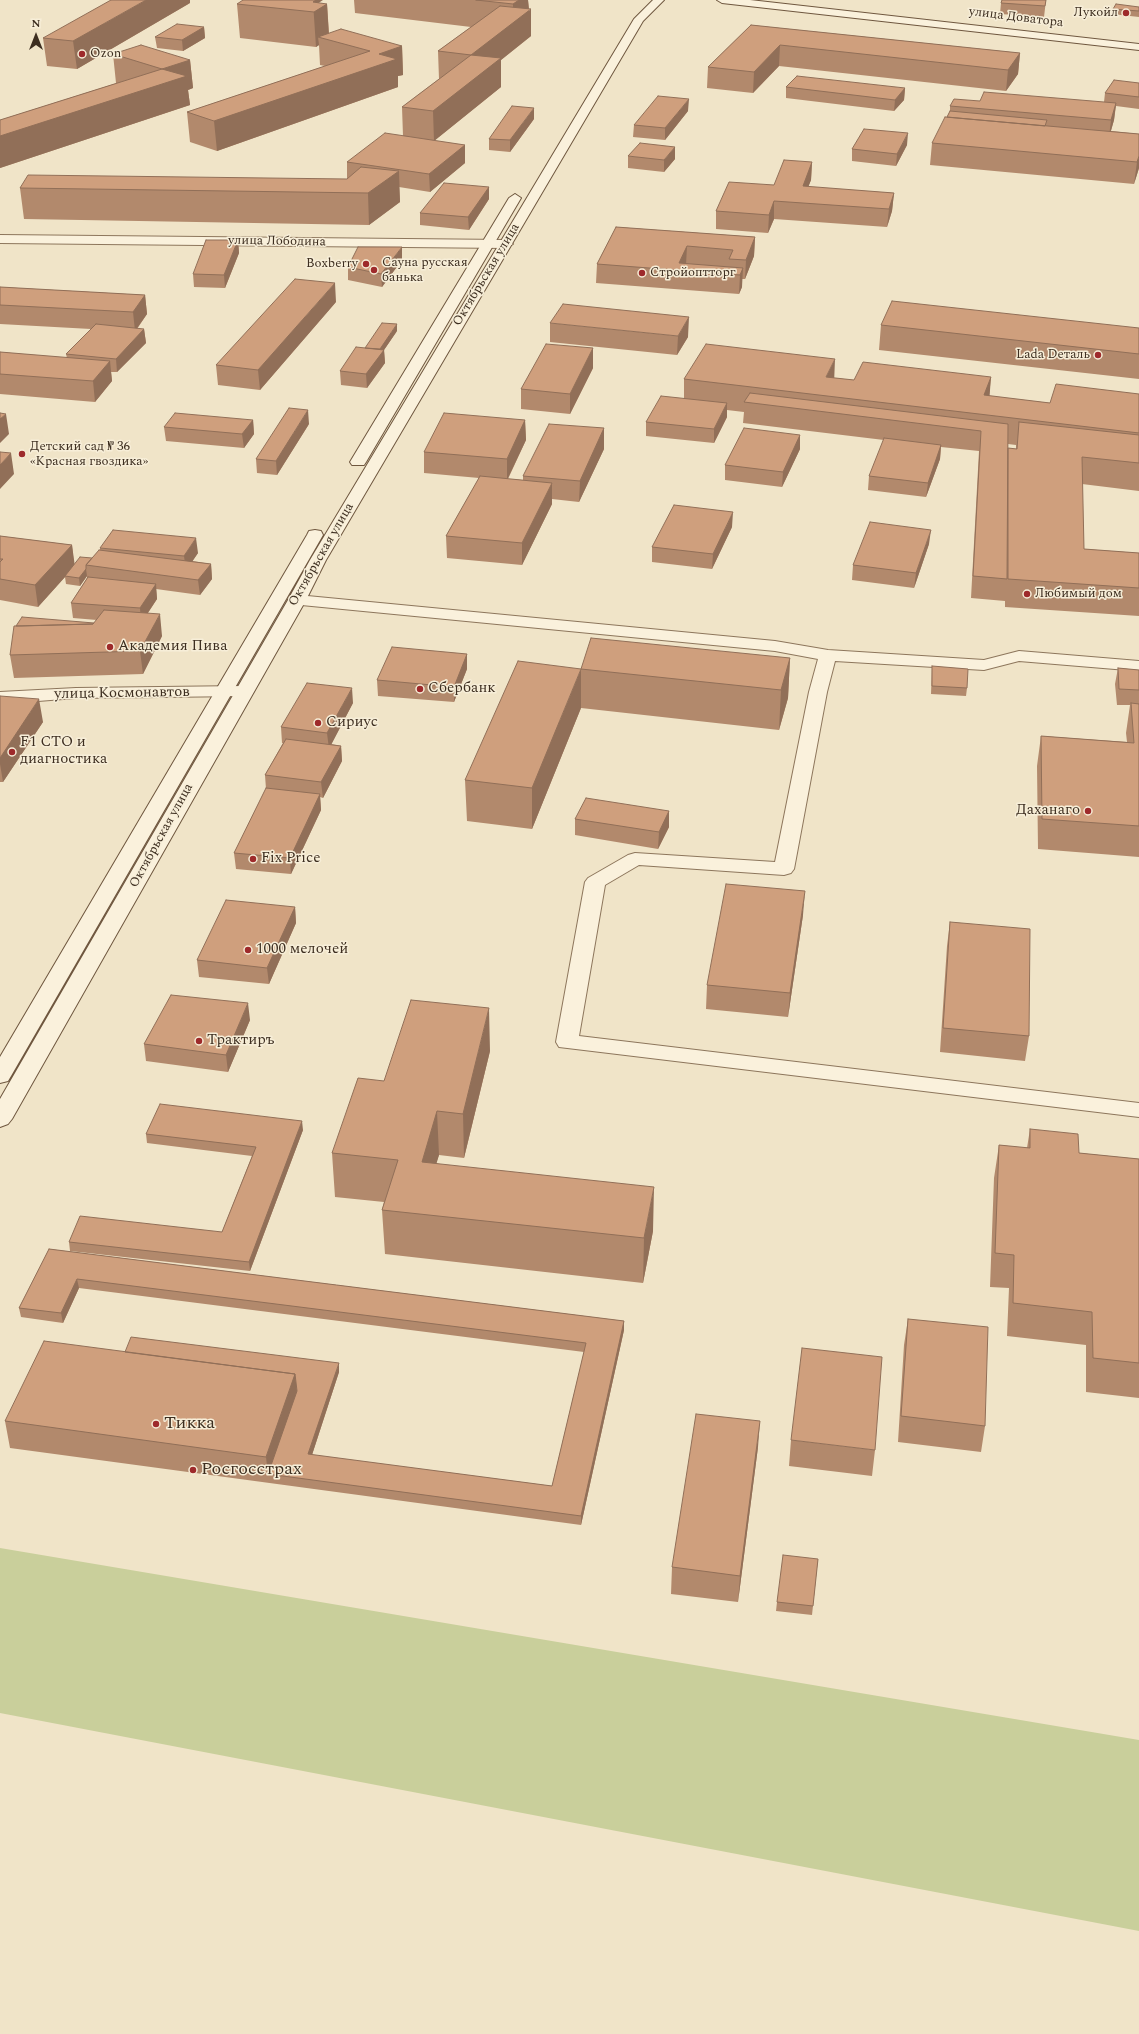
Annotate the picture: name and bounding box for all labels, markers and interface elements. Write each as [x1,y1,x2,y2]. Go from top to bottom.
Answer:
street label: улица Доватора [968,4,1064,32]
place label: Лукойл [1074,5,1118,21]
marker: Лукойл [1121,8,1131,18]
text: N [32,15,40,32]
north arrow [16,16,56,56]
place label: Ozon [90,46,121,62]
marker: Ozon [77,49,87,59]
street label: Октябрьская улица [450,221,524,329]
street label: улица Лободина [228,233,326,251]
place label: Сауна русская банька [382,255,468,286]
place label: Boxberry [306,256,358,272]
marker: Boxberry [361,259,371,269]
marker: Сауна русская банька [369,265,379,275]
place label: Стройоптторг [650,265,736,281]
marker: Стройоптторг [637,268,647,278]
place label: Lada Dеталь [1016,347,1090,363]
marker: Lada Dеталь [1093,350,1103,360]
place label: Детский сад № 36 «Красная гвоздика» [30,439,148,470]
marker: Детский сад № 36 «Красная гвоздика» [17,449,27,459]
street label: Октябрьская улица [286,500,358,610]
place label: Любимый дом [1035,586,1122,602]
marker: Любимый дом [1022,589,1032,599]
place label: Академия Пива [118,638,227,656]
marker: Академия Пива [105,642,115,652]
place label: Сбербанк [428,680,496,698]
street label: улица Космонавтов [54,684,190,704]
marker: Сбербанк [415,684,425,694]
place label: Сириус [326,714,378,732]
marker: Сириус [313,718,323,728]
place label: F1 СТО и диагностика [20,734,107,769]
marker: F1 СТО и диагностика [7,747,17,757]
street label: Октябрьская улица [127,781,197,891]
place label: Даханаго [1016,802,1080,820]
marker: Даханаго [1083,806,1093,816]
place label: Fix Price [261,850,320,868]
marker: Fix Price [248,854,258,864]
place label: 1000 мелочей [256,941,348,959]
marker: 1000 мелочей [243,945,253,955]
place label: Трактиръ [207,1032,274,1050]
marker: Трактиръ [194,1036,204,1046]
place label: Тикка [164,1413,215,1435]
marker: Тикка [151,1419,161,1429]
place label: Росгосстрах [201,1459,302,1481]
marker: Росгосстрах [188,1465,198,1475]

